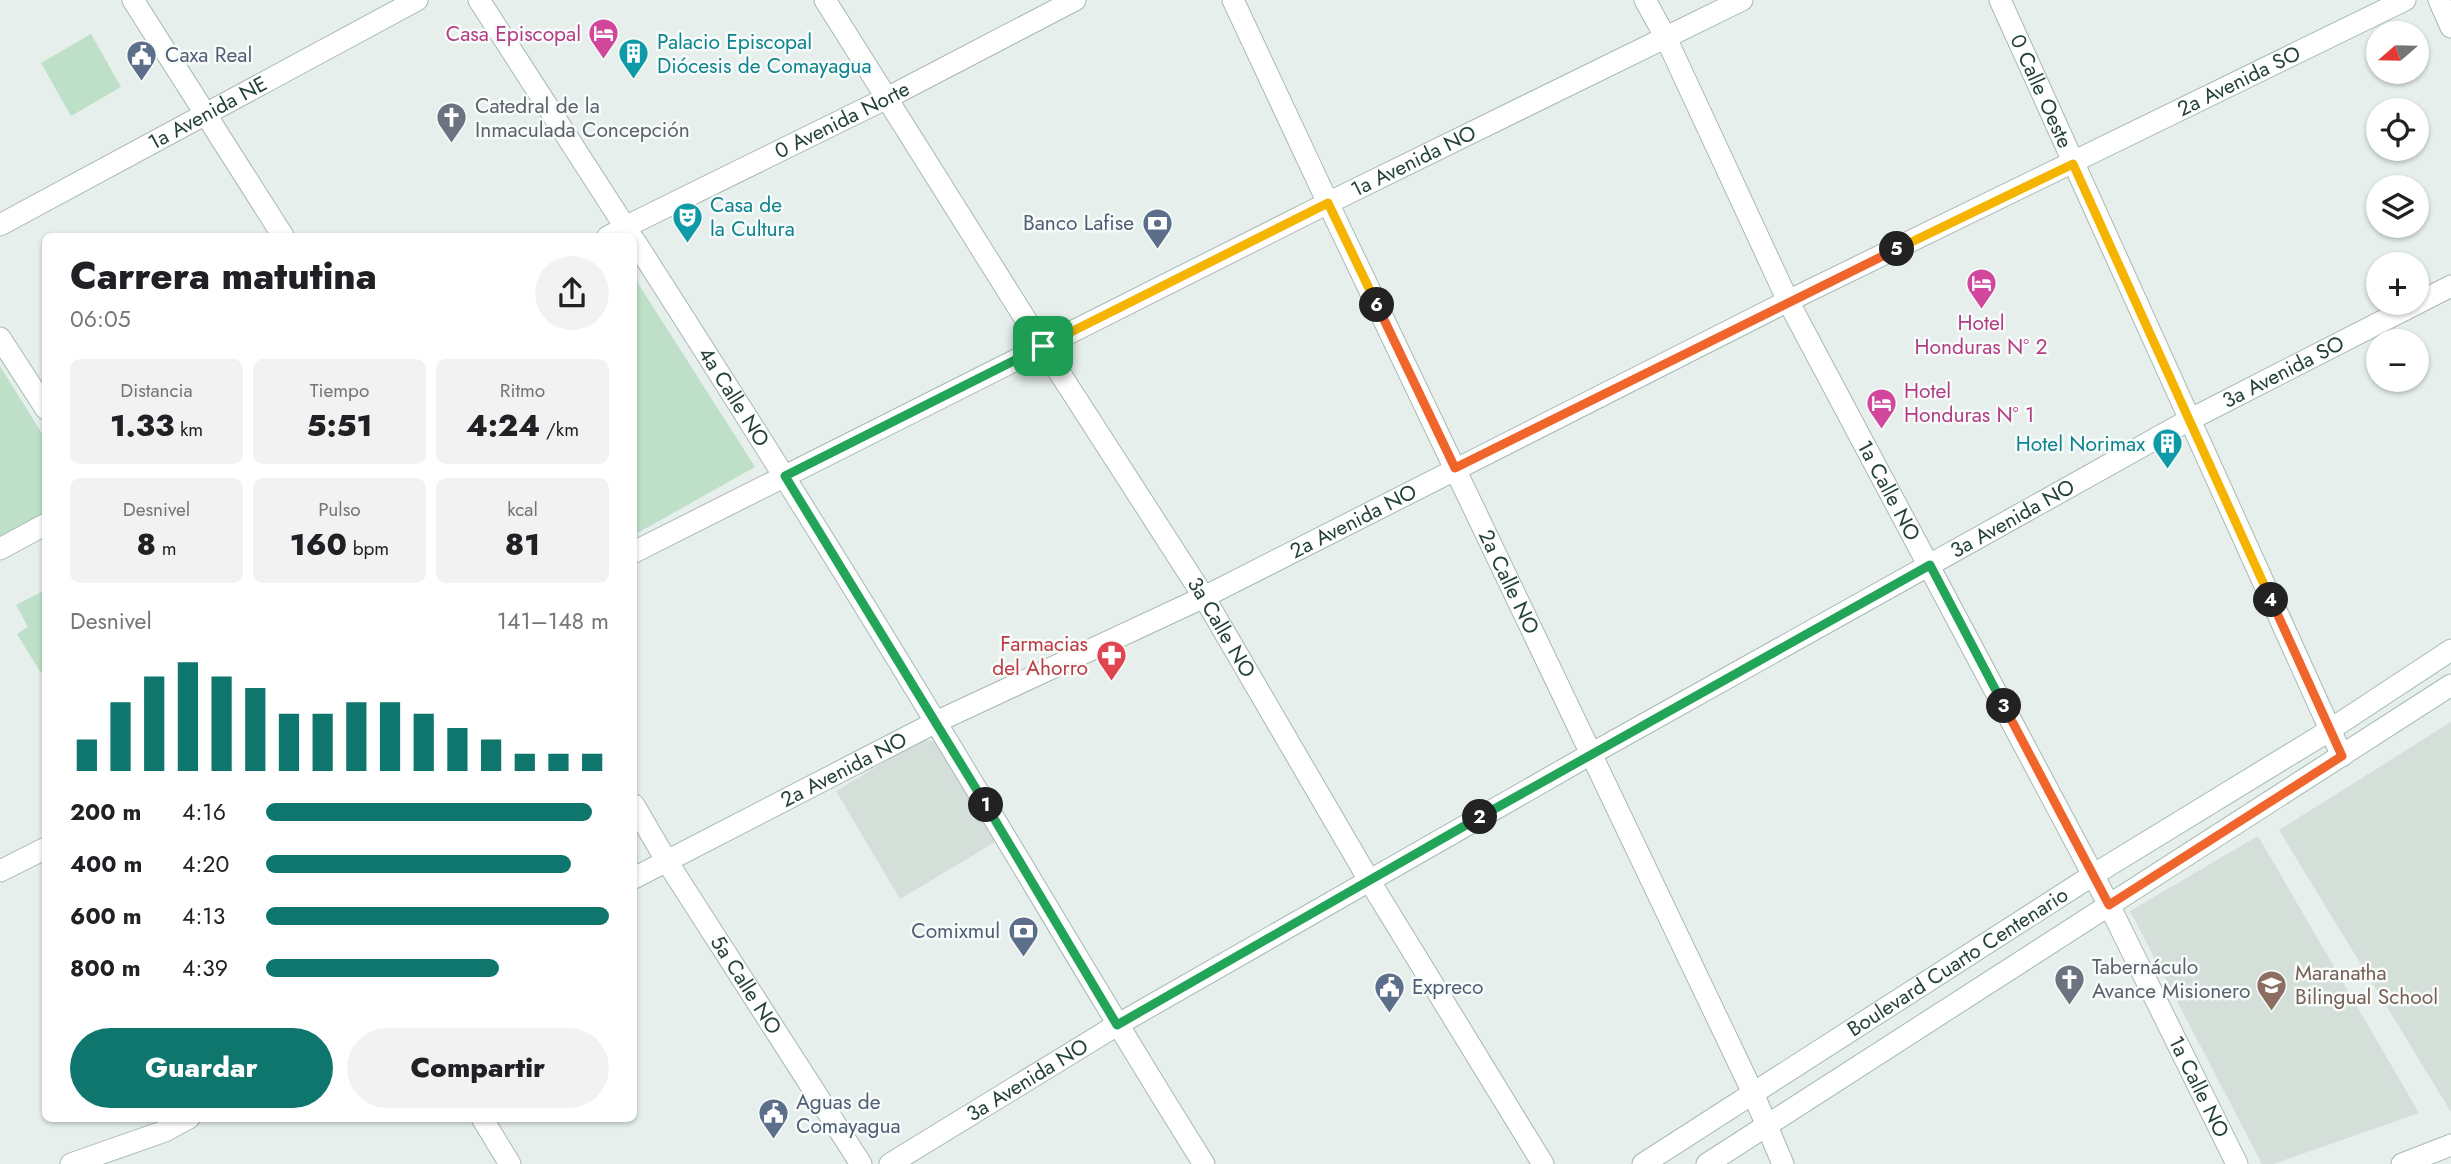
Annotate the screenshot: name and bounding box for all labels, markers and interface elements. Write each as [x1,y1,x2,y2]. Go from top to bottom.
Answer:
hotel icon: Casa Episcopal [587,17,621,61]
place label: Casa Episcopal [446,19,581,49]
north arrow [2366,21,2429,84]
map controls [2366,21,2429,392]
place label: Palacio Episcopal Diócesis de Comayagua [657,27,872,81]
street label: 0 Calle Oeste [2002,29,2080,153]
building icon: Palacio Episcopal Diócesis de Comayagua [617,37,651,81]
public building icon: Caxa Real [125,38,159,82]
street label: 2a Avenida SO [2172,38,2306,124]
place label: Caxa Real [165,40,252,70]
street label: 1a Avenida NE [143,69,273,157]
street label: 0 Avenida Norte [769,74,915,166]
place label: Catedral de la Inmaculada Concepción [475,91,690,145]
button: locate [2366,98,2429,161]
church icon: Catedral de la Inmaculada Concepción [435,101,469,145]
street label: 1a Avenida NO [1346,118,1481,205]
button: layers [2366,175,2429,238]
place label: Casa de la Cultura [710,190,795,244]
theatre icon: Casa de la Cultura [670,200,704,244]
bank icon: Banco Lafise [1140,206,1174,250]
place label: Banco Lafise [1023,208,1134,238]
pin: 5 [1880,232,1914,266]
text: 5 [1890,235,1903,262]
text: Carrera matutina [70,248,377,303]
button: + [2366,252,2429,315]
button: share [535,256,609,330]
hotel icon: Hotel Honduras Nº 2 [1964,266,1998,310]
pin: 6 [1360,288,1394,322]
text: 6 [1370,291,1383,318]
text: 06:05 [70,302,131,336]
place label: Hotel Honduras Nº 2 [1915,308,2047,362]
pin [1013,316,1073,376]
icon: arrive [1024,327,1062,365]
street label: 3a Avenida SO [2217,328,2350,416]
button: − [2366,329,2429,392]
street label: 4a Calle NO [691,341,777,453]
place label: Hotel Honduras Nº 1 [1904,376,2034,430]
text: Distancia [120,377,193,404]
text: Tiempo [310,377,369,404]
text: Ritmo [500,377,545,404]
hotel icon: Hotel Honduras Nº 1 [1864,386,1898,430]
text: 1.33 [110,404,174,447]
text: 5:51 [307,404,372,447]
text: 4:24 [466,404,540,447]
text: km [174,416,203,443]
text: /km [540,416,579,443]
building icon: Hotel Norimax [2151,427,2185,471]
place label: Hotel Norimax [2016,429,2145,459]
street label: 1a Calle NO [1850,435,1928,546]
street label: 3a Avenida NO [1945,472,2080,565]
street label: 2a Avenida NO [1285,477,1422,566]
text: Desnivel [123,496,190,523]
text: Pulso [318,496,361,523]
text: kcal [507,496,538,523]
text: 8 [136,523,156,566]
text: 160 [290,523,347,566]
text: 81 [505,523,540,566]
street label: 2a Calle NO [1471,525,1547,639]
text: m [156,535,177,562]
text: bpm [347,535,389,562]
street label: 3a Calle NO [1180,571,1263,683]
pin: 4 [2254,582,2288,618]
text: 4 [2264,586,2277,613]
text: Desnivel [70,604,152,638]
text: 141–148 m [497,604,609,638]
place label: Farmacias del Ahorro [992,629,1088,683]
pharmacy icon: Farmacias del Ahorro [1094,639,1128,683]
pin: 3 [1986,688,2022,724]
text: 3 [1998,692,2009,719]
street label: 2a Avenida NO [775,725,912,815]
pin: 1 [968,788,1004,822]
text: 1 [981,791,990,818]
text: 200 m [70,795,141,829]
text: 4:16 [182,795,226,829]
pin: 2 [1462,800,1498,834]
text: 2 [1473,803,1486,830]
text: 400 m [70,847,142,881]
text: 4:20 [182,847,229,881]
street label: Boulevard Cuarto Centenario [1841,880,2074,1044]
text: 600 m [70,899,142,933]
text: 4:13 [182,899,225,933]
bank icon: Comixmul [1006,914,1040,958]
place label: Comixmul [911,916,1000,946]
street label: 5a Calle NO [703,929,789,1040]
text: 800 m [70,951,141,985]
text: 4:39 [182,951,228,985]
place label: Tabernáculo Avance Misionero [2092,952,2250,1006]
place label: Maranatha Bilingual School [2295,958,2438,1012]
church icon: Tabernáculo Avance Misionero [2052,962,2086,1006]
school or university icon: Maranatha Bilingual School [2255,968,2289,1012]
public building icon: Expreco [1372,970,1406,1014]
place label: Expreco [1412,972,1484,1002]
button: Guardar [70,1028,333,1108]
button: Compartir [347,1028,609,1108]
street label: 3a Avenida NO [961,1031,1094,1129]
street label: 1a Calle NO [2161,1031,2237,1143]
place label: Aguas de Comayagua [796,1087,901,1141]
public building icon: Aguas de Comayagua [756,1097,790,1141]

